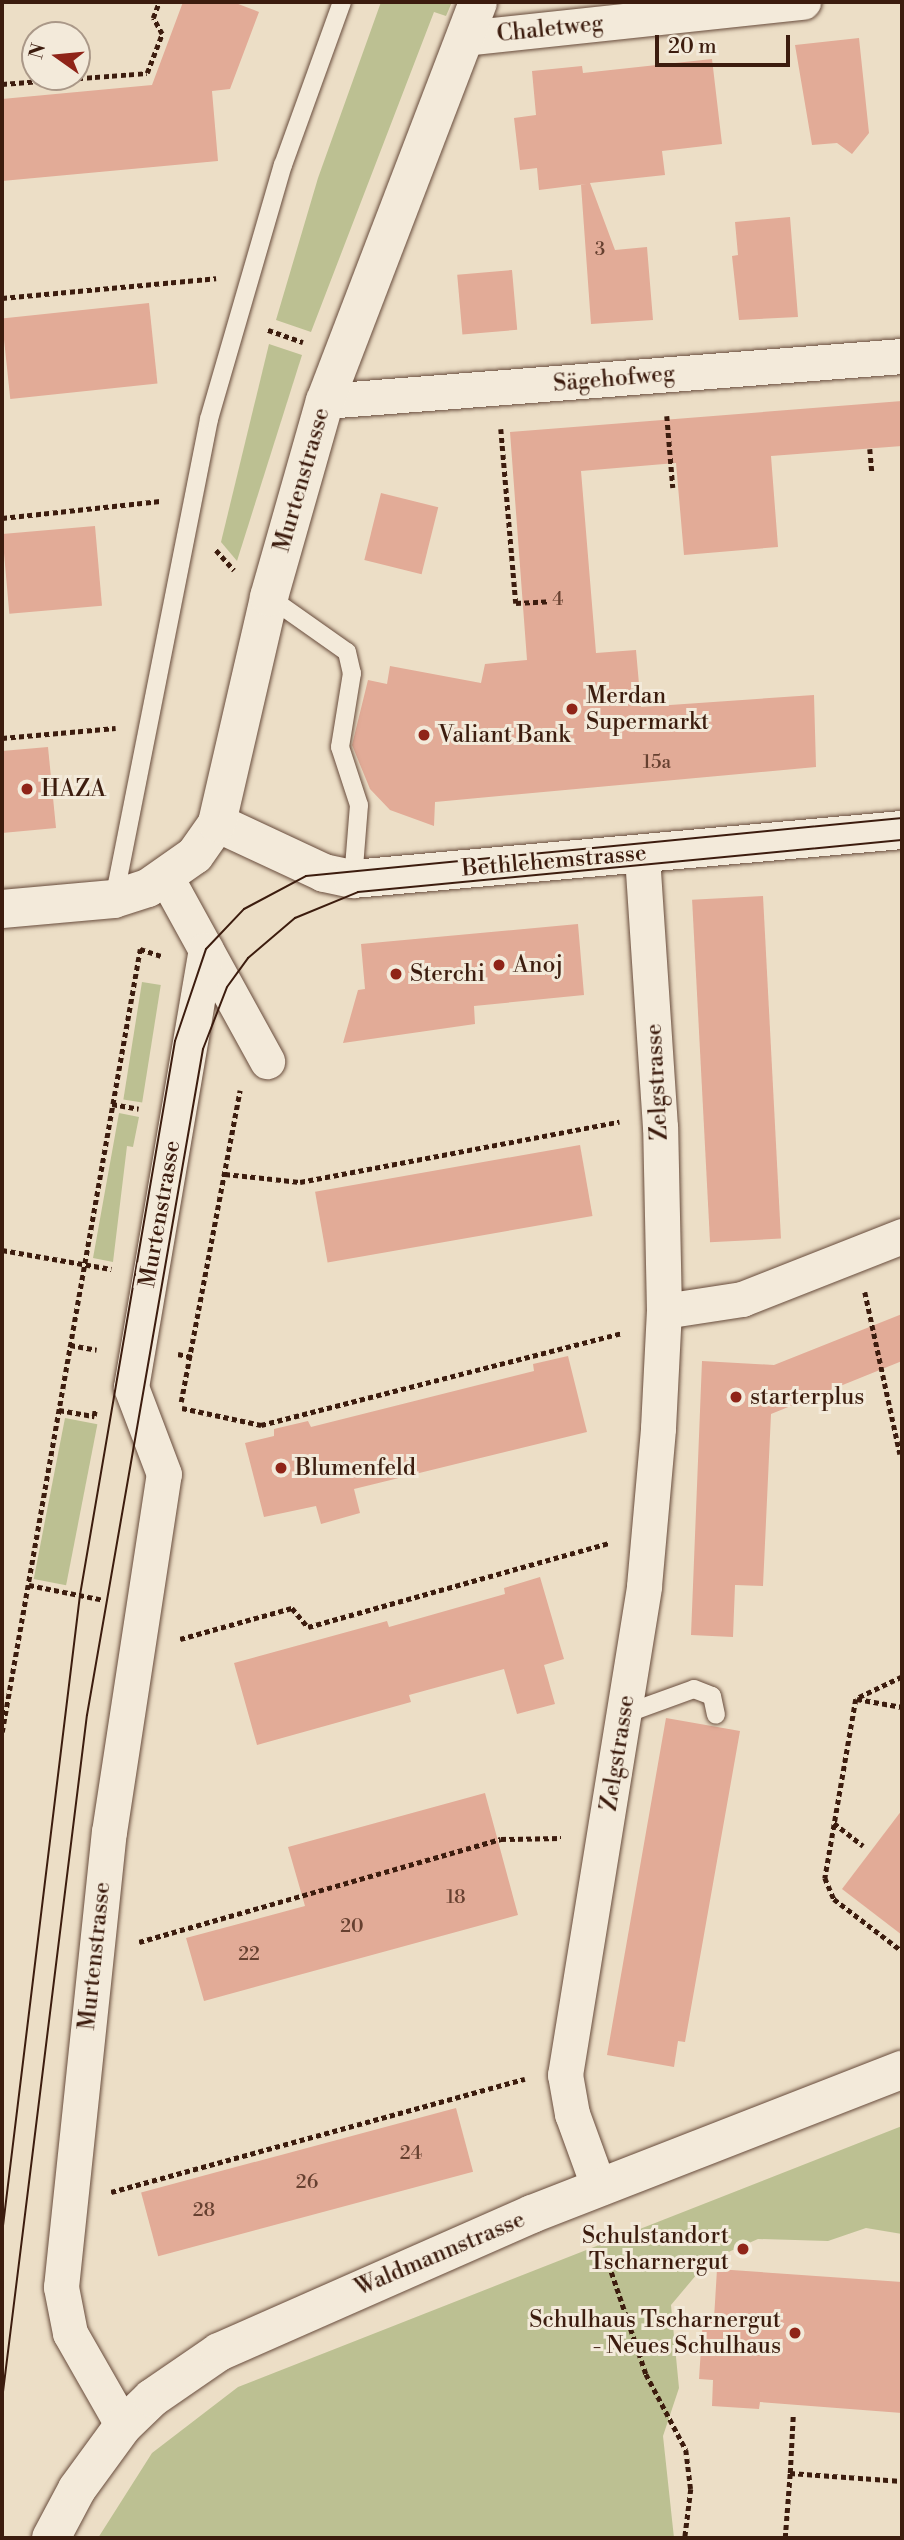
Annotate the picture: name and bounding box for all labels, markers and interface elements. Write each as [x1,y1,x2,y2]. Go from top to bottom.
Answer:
street label: Chaletweg [495,10,605,48]
north arrow [21,21,91,91]
scale bar [659,21,794,65]
text: 20 m [668,34,717,60]
text: N [24,41,51,61]
house number: 3 [595,239,605,261]
street label: Sägehofweg [552,360,676,398]
street label: Murtenstrasse [268,405,336,555]
house number: 4 [552,589,564,611]
place label: Merdan Supermarkt [586,682,709,736]
marker: Merdan Supermarkt [564,701,580,717]
place label: Valiant Bank [438,721,570,749]
marker: Valiant Bank [416,727,432,743]
house number: 15a [643,752,671,774]
place label: HAZA [41,775,106,803]
marker: HAZA [19,781,35,797]
street label: Bethlehemstrasse [460,839,648,883]
place label: Anoj [513,951,563,979]
marker: Anoj [491,957,507,973]
place label: Sterchi [410,960,485,988]
marker: Sterchi [388,966,404,982]
street label: Zelgstrasse [640,1023,674,1141]
street label: Murtenstrasse [133,1138,187,1290]
place label: starterplus [750,1383,864,1411]
marker: starterplus [728,1389,744,1405]
place label: Blumenfeld [295,1454,416,1482]
marker: Blumenfeld [273,1460,289,1476]
street label: Zelgstrasse [595,1693,641,1813]
street label: Murtenstrasse [73,1880,117,2032]
house number: 18 [446,1887,466,1909]
house number: 20 [340,1916,364,1938]
house number: 22 [238,1944,260,1966]
house number: 24 [400,2143,422,2165]
house number: 26 [296,2172,318,2194]
house number: 28 [193,2200,215,2222]
street label: Waldmannstrasse [351,2206,529,2302]
place label: Schulstandort Tscharnergut [582,2222,729,2276]
marker: Schulstandort Tscharnergut [735,2241,751,2257]
place label: Schulhaus Tscharnergut - Neues Schulhaus [529,2306,781,2360]
marker: Schulhaus Tscharnergut - Neues Schulhaus [787,2325,803,2341]

